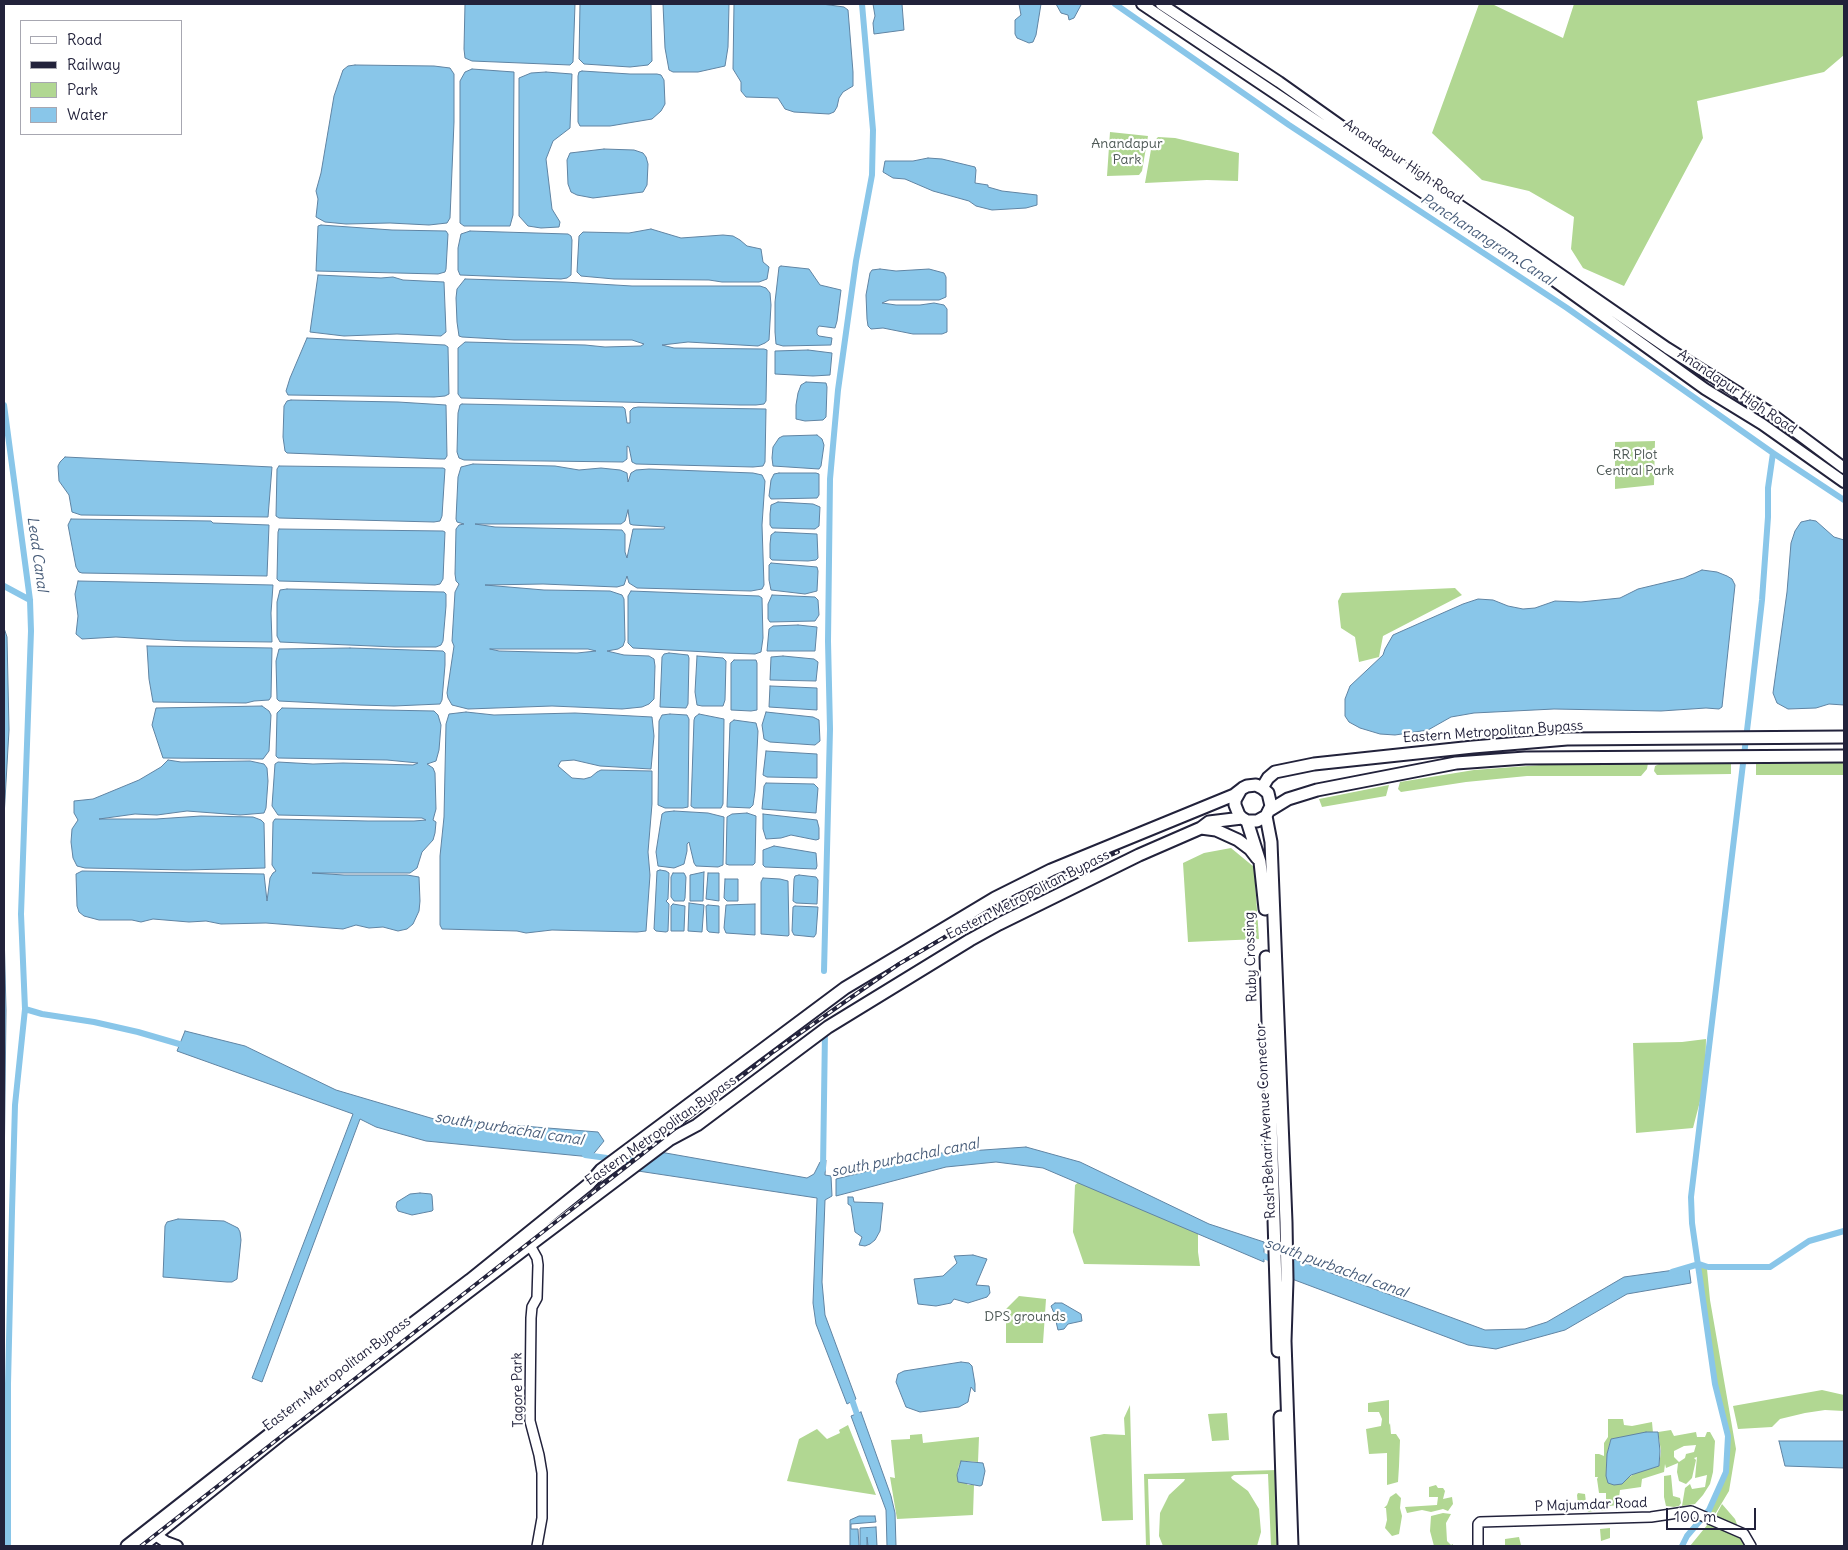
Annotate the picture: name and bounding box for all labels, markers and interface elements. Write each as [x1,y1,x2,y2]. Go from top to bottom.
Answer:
legend [20,20,182,135]
text: Road [67,30,102,49]
text: Railway [67,55,121,74]
text: Park [67,80,98,99]
text: Water [67,105,108,124]
street label: Anandapur High Road [1340,116,1466,208]
park label: Anandapur Park [1091,136,1163,168]
water label: Panchanangram Canal [1417,190,1557,290]
street label: Anandapur High Road [1674,346,1800,438]
park label: RR Plot Central Park [1596,447,1674,480]
water label: Lead Canal [23,515,51,593]
street label: Eastern Metropolitan Bypass [1402,717,1584,747]
street label: Eastern Metropolitan Bypass [944,846,1112,944]
street label: Ruby Crossing [1241,912,1261,1002]
street label: Rash Behari Avenue Connector [1252,1023,1280,1219]
street label: Eastern Metropolitan Bypass [582,1072,740,1190]
water label: south purbachal canal [434,1108,584,1150]
water label: south purbachal canal [830,1135,980,1181]
water label: south purbachal canal [1262,1234,1410,1302]
park label: DPS grounds [984,1309,1066,1325]
street label: Eastern Metropolitan Bypass [260,1313,414,1435]
street label: Tagore Park [509,1352,527,1428]
street label: P Majumdar Road [1534,1495,1648,1515]
scale bar [1668,1498,1758,1530]
text: 100 m [1674,1507,1716,1526]

